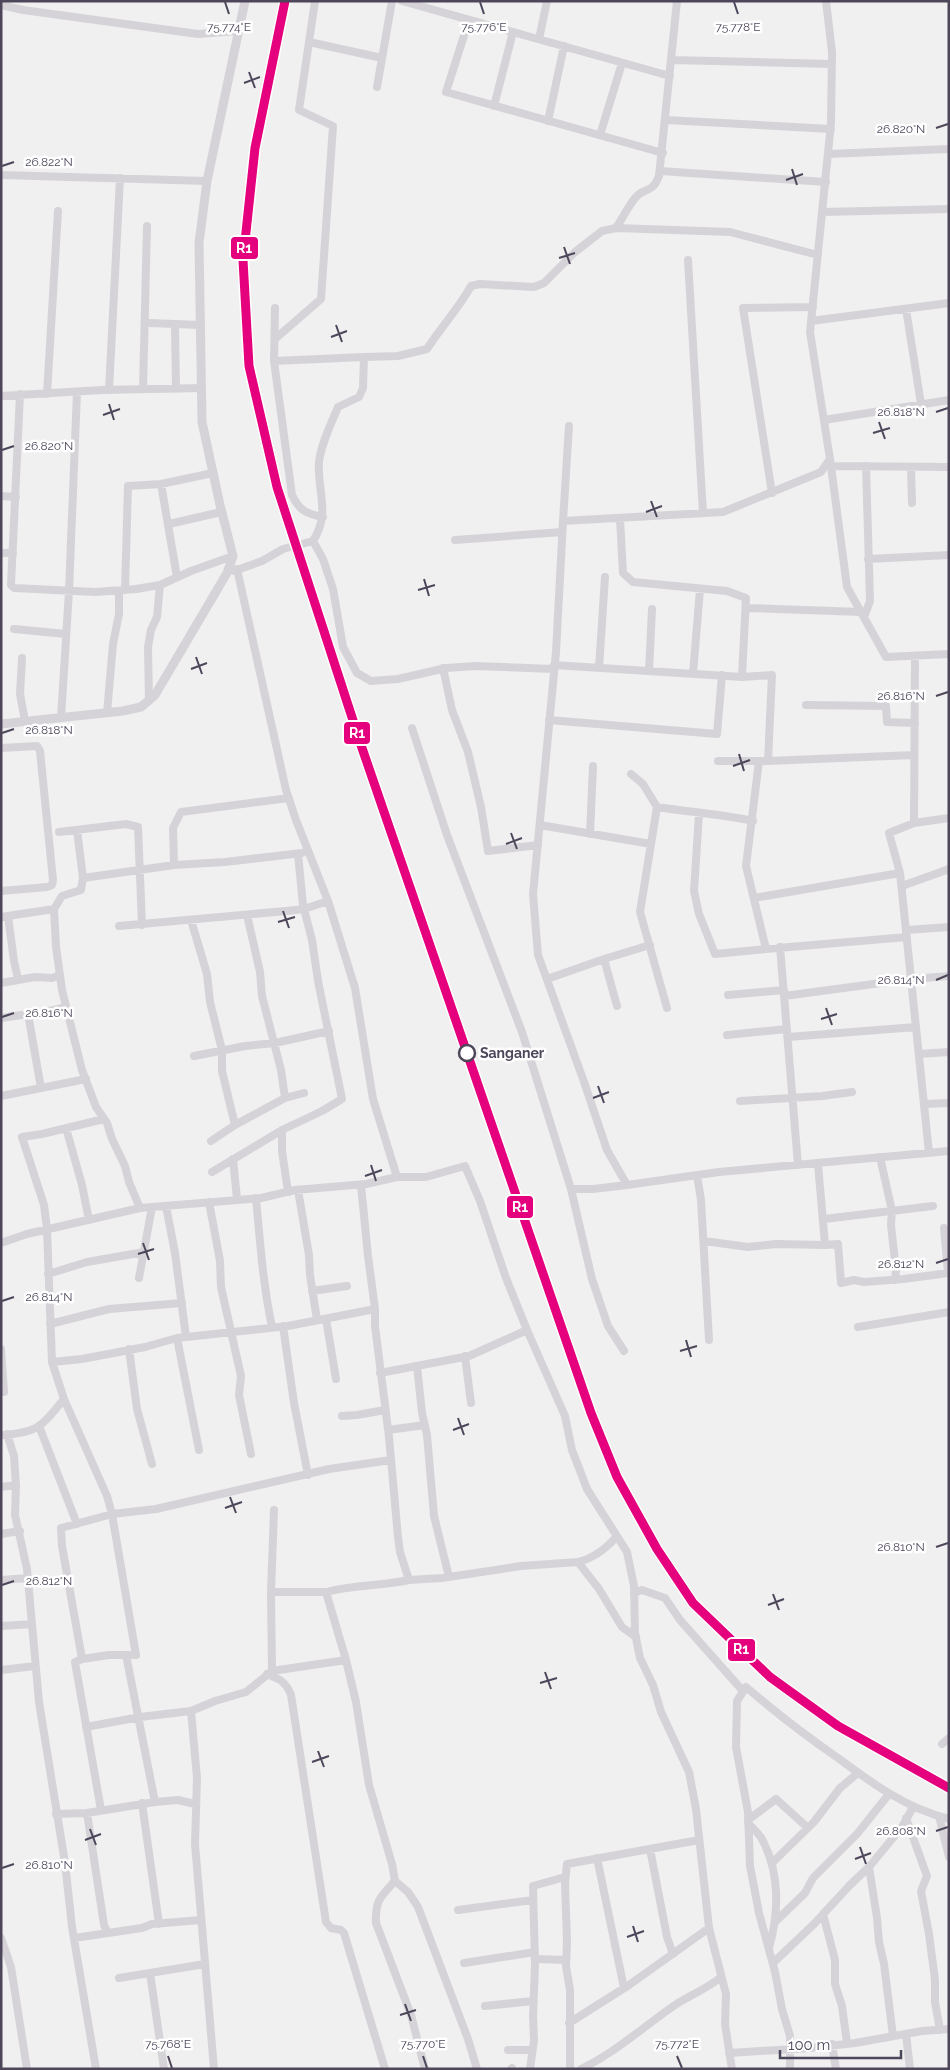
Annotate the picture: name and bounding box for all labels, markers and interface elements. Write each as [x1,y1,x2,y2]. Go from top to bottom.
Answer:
text: 75.774°E [207,20,251,34]
text: 75.776°E [461,20,507,34]
text: 75.778°E [715,20,761,34]
text: 26.820°N [877,122,925,136]
text: 26.822°N [25,155,73,169]
line badge: R1 [230,236,259,260]
text: R1 [236,240,252,256]
text: 26.818°N [877,405,925,419]
text: 26.820°N [25,439,73,453]
text: 26.816°N [877,689,925,703]
line badge: R1 [343,721,371,745]
text: 26.818°N [25,723,73,737]
text: R1 [349,725,365,741]
text: 26.814°N [878,973,924,987]
text: 26.816°N [25,1006,73,1020]
marker: Sanganer [458,1044,476,1062]
place label: Sanganer [480,1045,545,1061]
line badge: R1 [506,1195,534,1219]
text: R1 [512,1199,528,1215]
text: 26.812°N [878,1257,924,1271]
text: 26.814°N [26,1290,72,1304]
text: 26.810°N [877,1540,925,1554]
text: 26.812°N [26,1574,72,1588]
line badge: R1 [727,1638,756,1662]
text: R1 [733,1641,749,1657]
text: 26.808°N [876,1824,926,1838]
text: 26.810°N [25,1858,73,1872]
scale bar [780,2028,901,2060]
text: 100 m [788,2036,830,2054]
text: 75.768°E [145,2037,191,2051]
text: 75.770°E [400,2037,446,2051]
text: 75.772°E [655,2037,699,2051]

